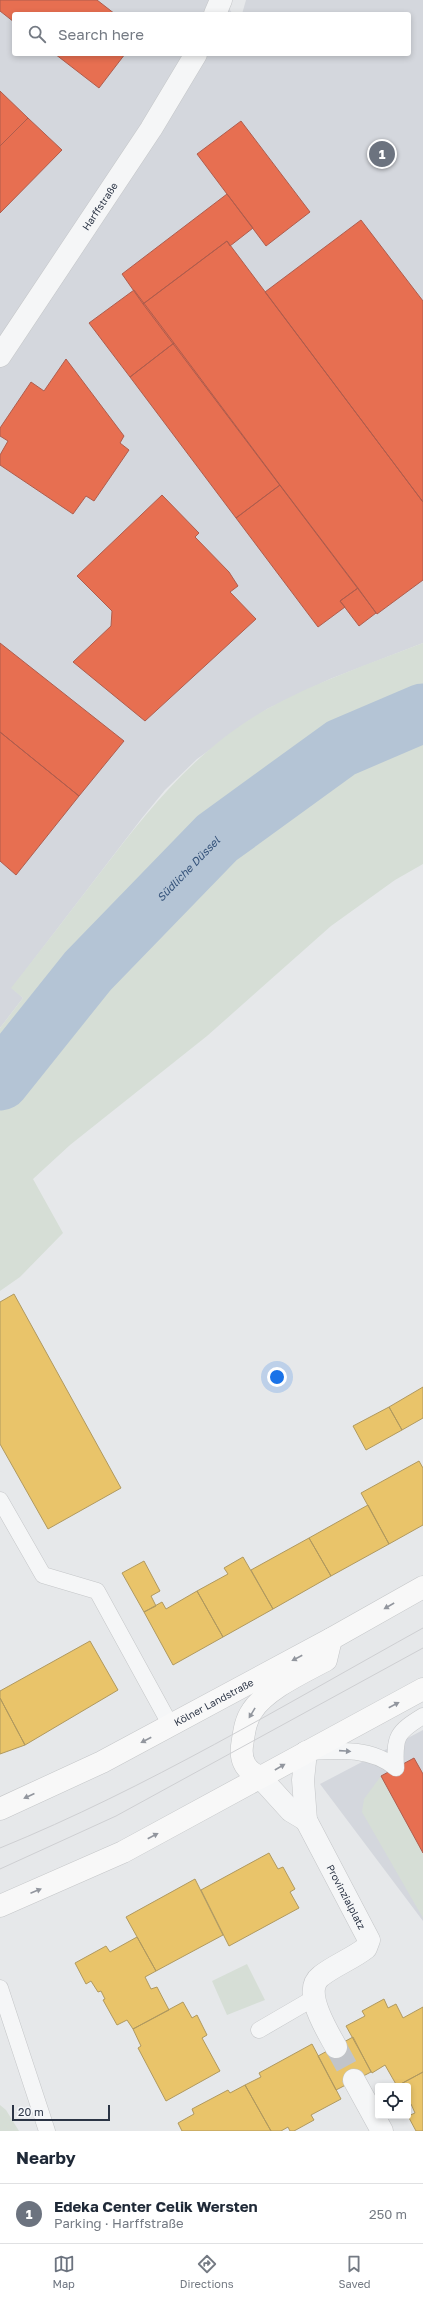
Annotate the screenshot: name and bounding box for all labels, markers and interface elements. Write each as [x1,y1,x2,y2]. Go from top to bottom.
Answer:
search box [12,12,411,56]
icon: search [26,23,48,45]
text: Search here [58,25,144,43]
pin: 1 [369,139,395,169]
street label: Harffstraße [79,180,120,232]
water label: Südliche Düssel [153,833,222,903]
your location [267,1367,287,1387]
one-way arrow [383,1603,395,1610]
one-way arrow [291,1655,303,1661]
street label: Kölner Landstraße [172,1676,256,1728]
one-way arrow [388,1701,400,1708]
one-way arrow [249,1707,256,1719]
one-way arrow [140,1736,151,1743]
one-way arrow [339,1747,351,1754]
one-way arrow [274,1763,286,1770]
one-way arrow [22,1794,34,1800]
one-way arrow [148,1832,159,1839]
street label: Provinzialplatz [324,1862,368,1931]
one-way arrow [30,1888,42,1895]
map controls [375,2083,411,2119]
button: locate [375,2083,411,2119]
scale bar [12,2103,110,2122]
text: 20 m [18,2105,44,2118]
text: Nearby [16,2147,76,2168]
text: Edeka Center Celik Wersten [54,2197,258,2215]
text: 1 [26,2206,32,2222]
text: 250 m [369,2206,407,2222]
text: Parking · Harffstraße [54,2215,184,2231]
tab: Map [52,2253,75,2290]
tab: Directions [180,2253,234,2290]
tab: Saved [338,2253,371,2290]

